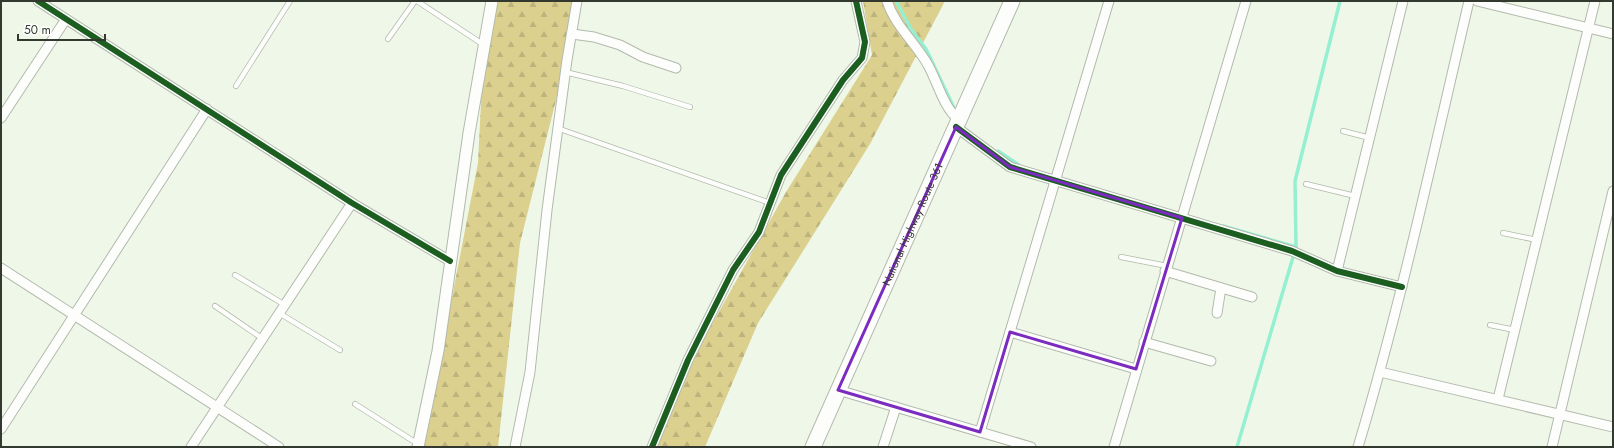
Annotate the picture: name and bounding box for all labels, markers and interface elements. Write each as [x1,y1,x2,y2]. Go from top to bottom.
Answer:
scale bar [18,16,105,42]
text: 50 m [24,21,51,39]
street label: National Highway Route 361 [878,160,947,288]

